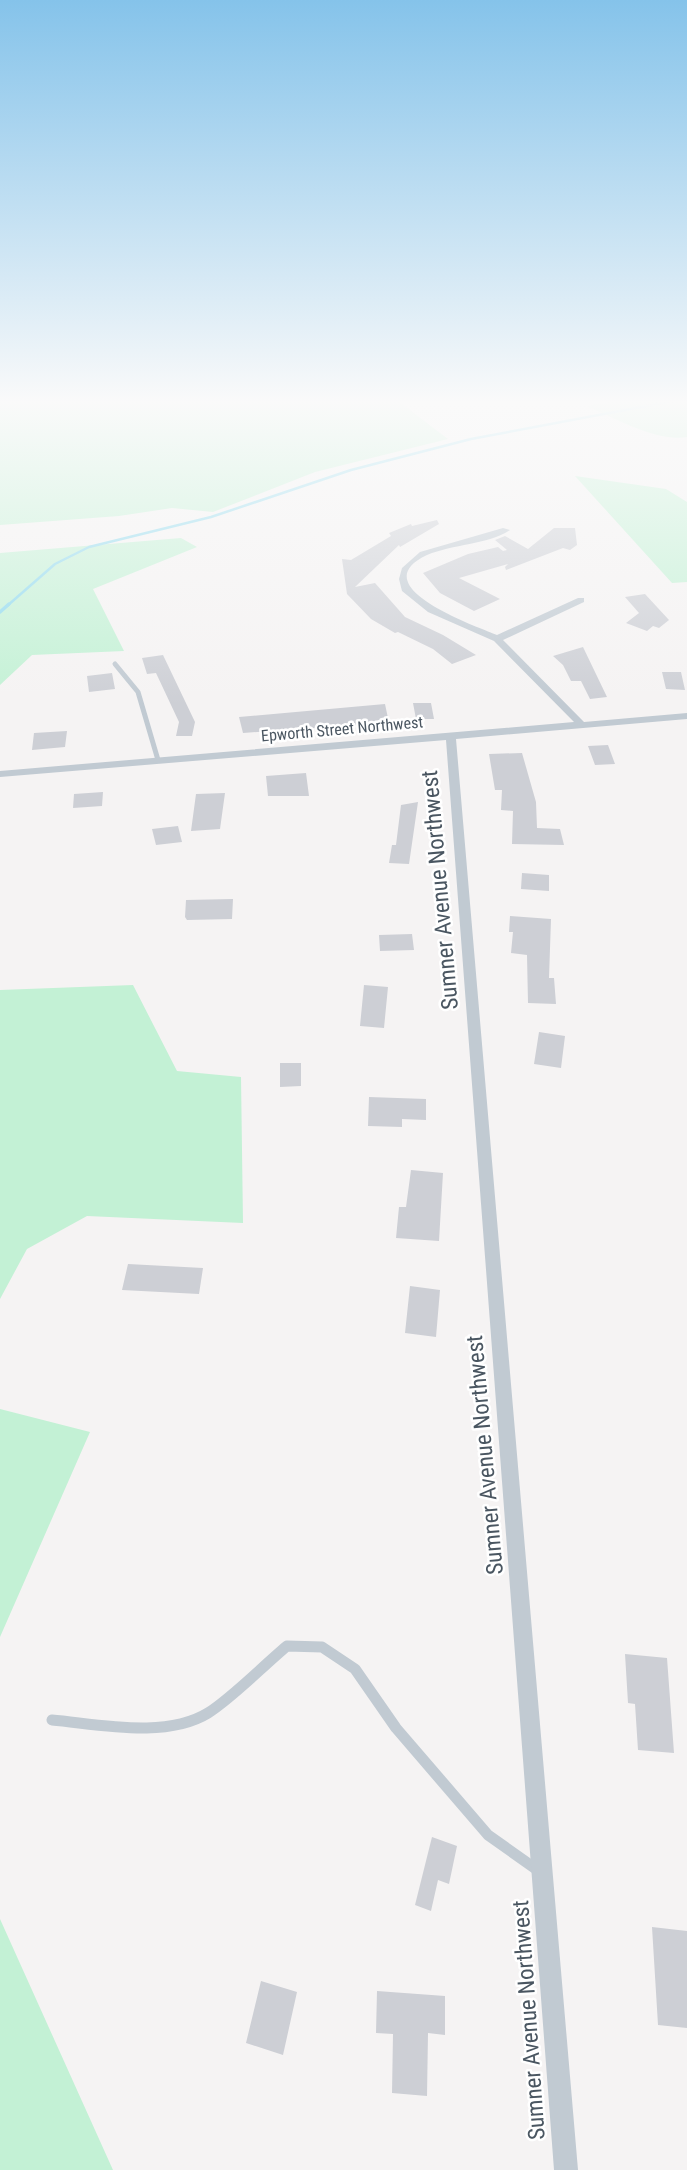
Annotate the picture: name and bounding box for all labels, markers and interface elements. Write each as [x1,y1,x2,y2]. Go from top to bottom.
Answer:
street label: Epworth Street Northwest [260,712,424,746]
street label: Sumner Avenue Northwest [416,769,464,1011]
street label: Sumner Avenue Northwest [461,1334,509,1576]
street label: Sumner Avenue Northwest [507,1899,551,2141]

